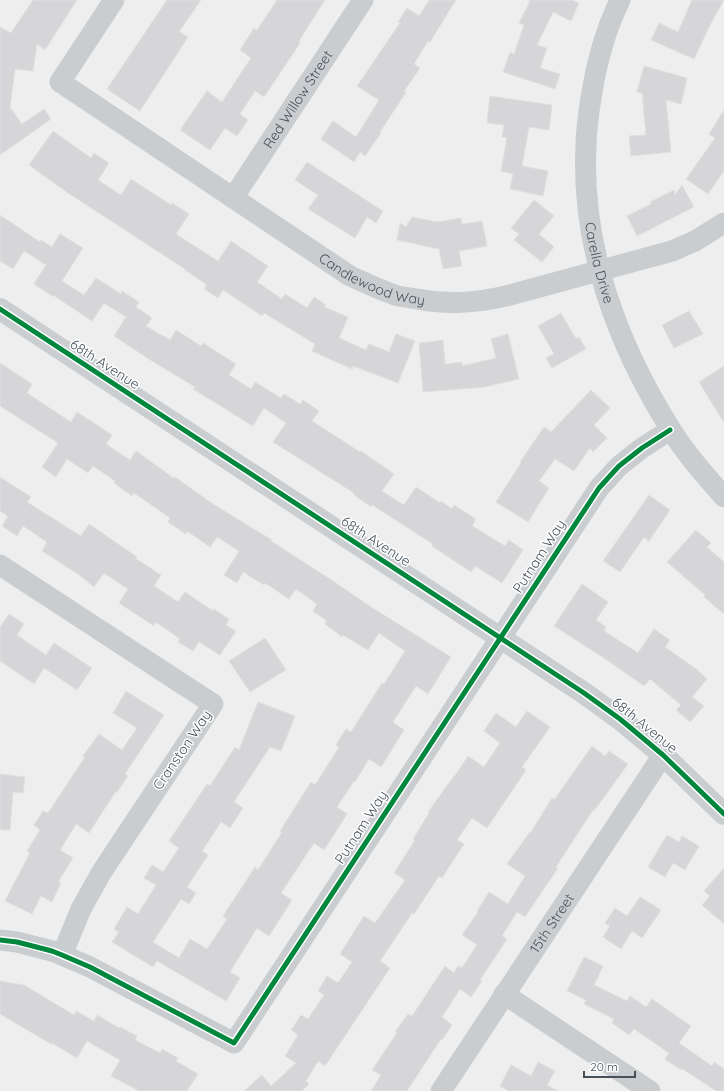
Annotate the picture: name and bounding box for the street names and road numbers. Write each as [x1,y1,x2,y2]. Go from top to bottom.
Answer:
street label: Red Willow Street [259,47,337,152]
street label: Carella Drive [581,221,618,306]
street label: Candlewood Way [315,249,427,309]
street label: 68th Avenue [67,335,143,393]
street label: 68th Avenue [338,512,414,570]
street label: Putnam Way [509,516,569,596]
street label: 68th Avenue [608,693,682,757]
street label: Cranston Way [149,707,215,793]
street label: Putnam Way [331,787,391,867]
street label: 15th Street [526,890,578,956]

